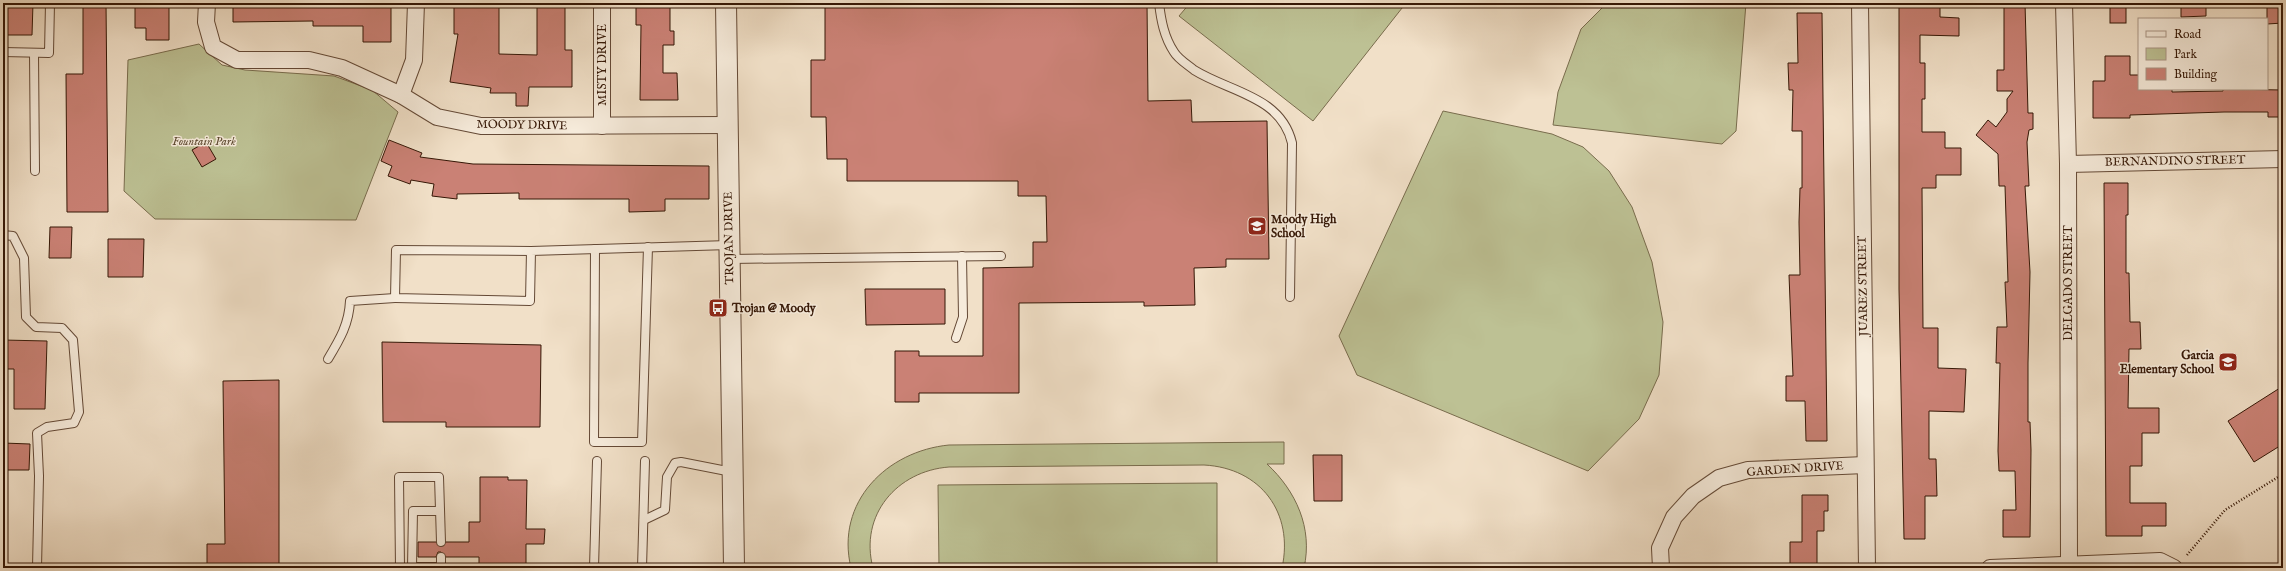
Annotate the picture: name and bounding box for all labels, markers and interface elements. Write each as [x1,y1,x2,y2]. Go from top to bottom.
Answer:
legend [2138,18,2268,90]
street label: MISTY DRIVE [595,24,610,106]
text: Road [2174,27,2202,42]
text: Park [2174,47,2197,62]
text: Building [2174,67,2218,82]
street label: MOODY DRIVE [476,117,568,133]
park label: Fountain Park [172,134,236,149]
street label: BERNANDINO STREET [2105,152,2246,170]
street label: TROJAN DRIVE [721,191,738,285]
place label: Moody High School [1271,212,1337,241]
school or university icon: Moody High School [1246,215,1268,237]
street label: DELGADO STREET [2061,225,2076,341]
street label: JUAREZ STREET [1855,235,1872,338]
bus stop icon: Trojan @ Moody [707,297,729,319]
place label: Trojan @ Moody [731,301,817,317]
place label: Garcia Elementary School [2120,348,2215,378]
school or university icon: Garcia Elementary School [2217,351,2239,373]
street label: GARDEN DRIVE [1746,458,1844,480]

